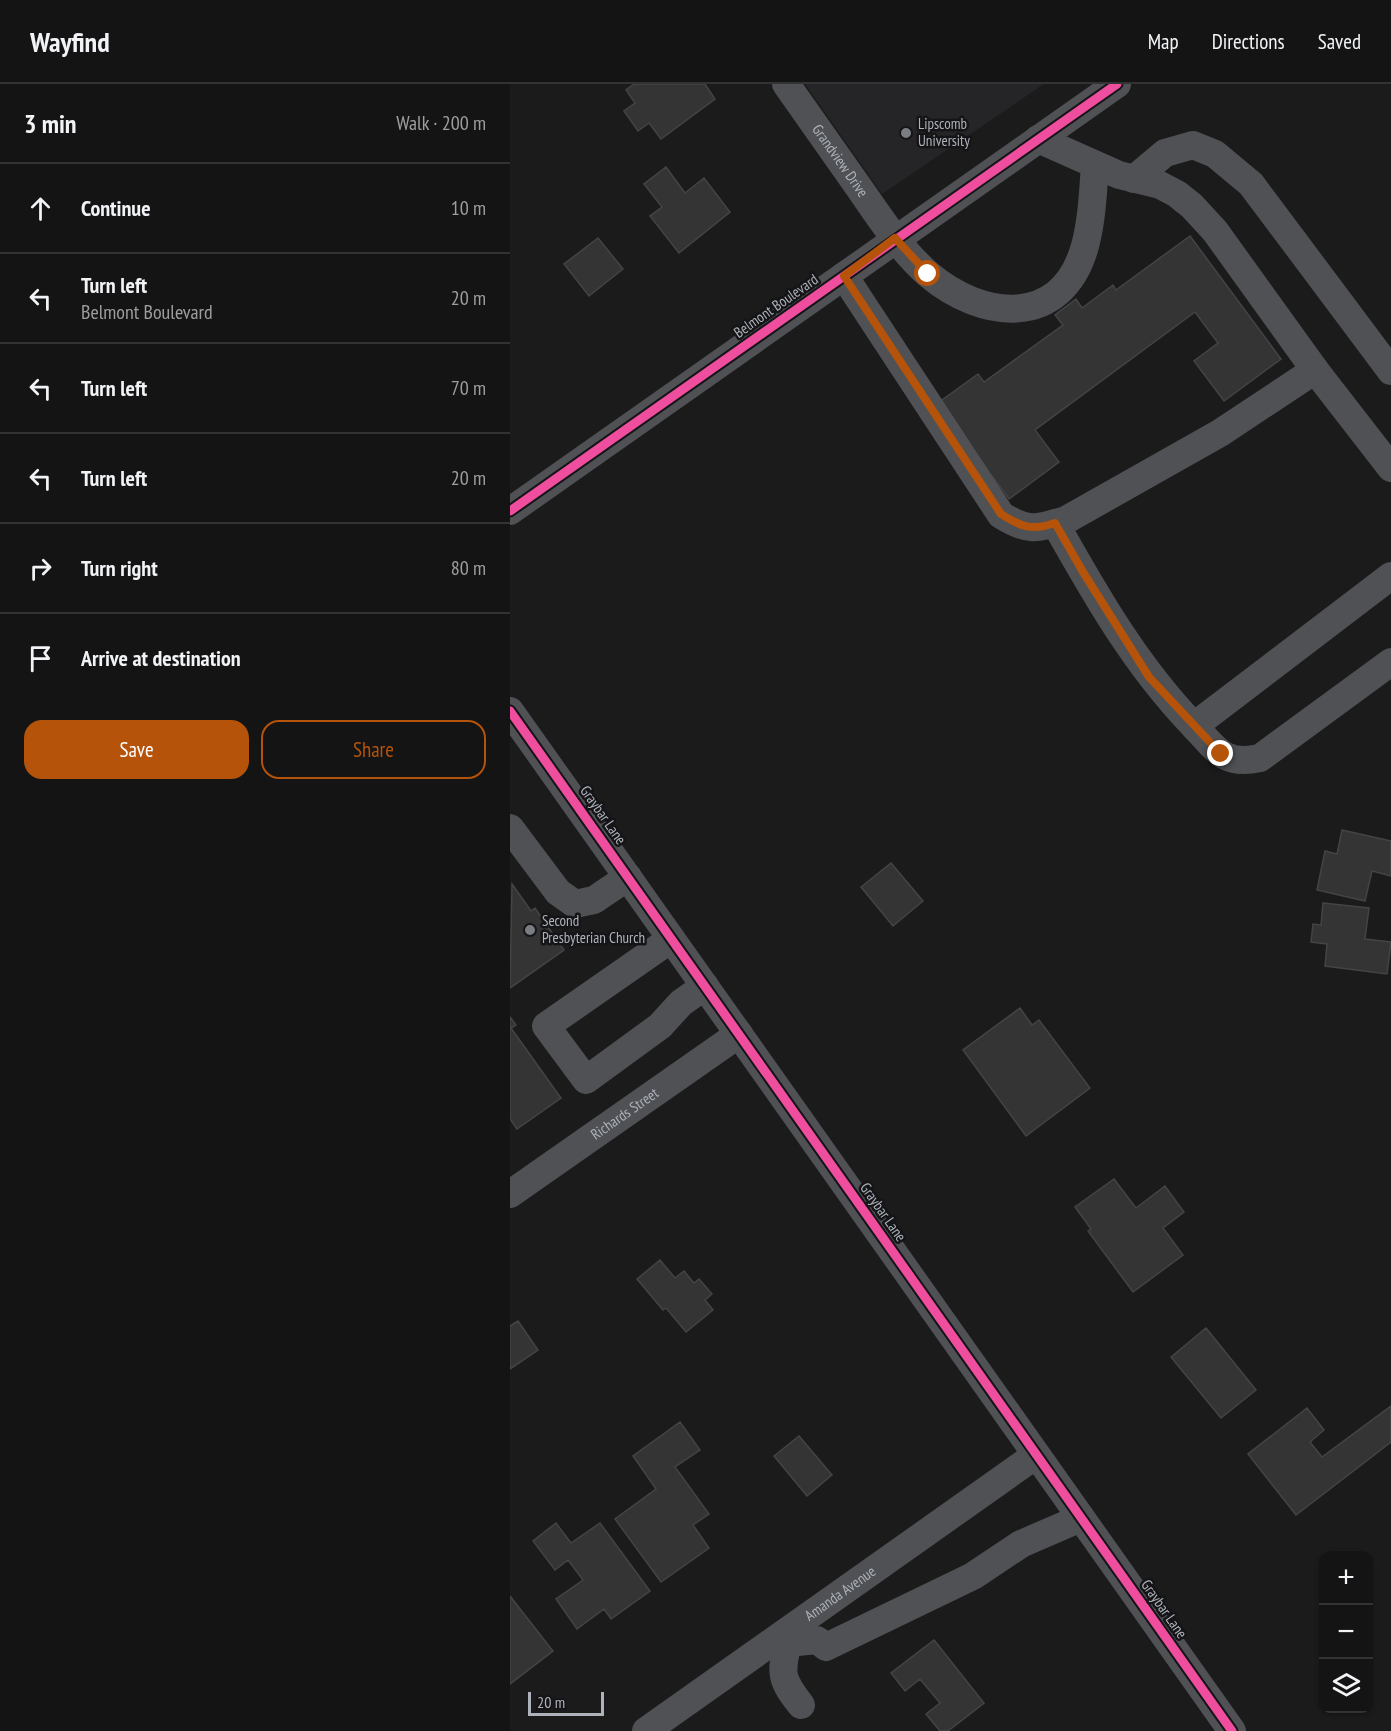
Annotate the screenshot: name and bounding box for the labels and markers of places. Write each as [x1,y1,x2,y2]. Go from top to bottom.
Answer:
place label: Lipscomb University [918,114,970,150]
marker: Lipscomb University [899,126,913,140]
place label: Second Presbyterian Church [542,911,645,947]
marker: Second Presbyterian Church [523,923,537,937]

